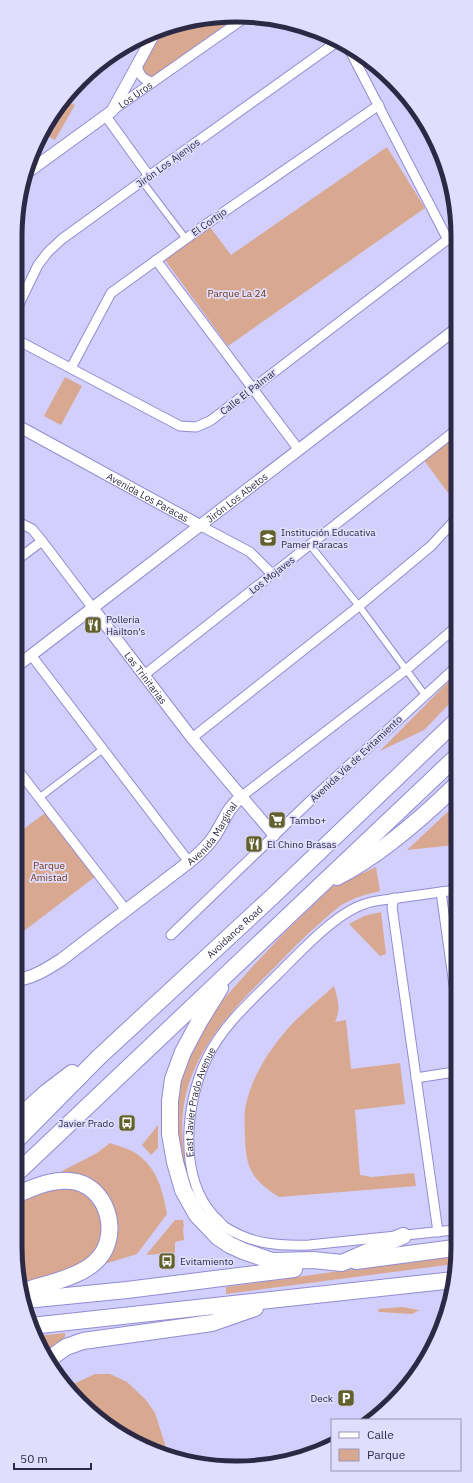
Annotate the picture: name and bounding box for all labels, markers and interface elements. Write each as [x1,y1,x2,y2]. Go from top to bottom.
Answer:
street label: Los Uros [116,78,155,111]
street label: Jirón Los Ajenjos [134,135,203,190]
street label: El Cortijo [189,205,230,239]
park label: Parque La 24 [208,287,266,300]
street label: Calle El Palmar [217,366,279,418]
street label: Avenida Los Paracas [105,469,191,525]
street label: Jirón Los Abetos [203,469,270,525]
place label: Institución Educativa Pamer Paracas [281,526,376,551]
school or university icon: Institución Educativa Pamer Paracas [258,528,278,548]
street label: Los Mojaves [247,553,298,597]
place label: Pollería Hailton's [106,613,146,638]
restaurant icon: Pollería Hailton's [83,615,103,635]
street label: Las Trinitarias [122,649,170,707]
street label: Avenida Vía de Evitamiento [307,712,405,805]
street label: Avenida Marginal [184,799,240,868]
supermarket icon: Tambo+ [267,810,287,830]
place label: Tambo+ [290,814,327,827]
restaurant icon: El Chino Brasas [244,834,264,854]
place label: El Chino Brasas [267,838,337,851]
park label: Parque Amistad [30,859,68,884]
street label: Avoidance Road [204,903,265,961]
street label: East Javier Prado Avenue [182,1044,218,1158]
bus stop icon: Javier Prado [117,1113,137,1133]
place label: Javier Prado [58,1117,114,1130]
bus stop icon: Evitamiento [157,1251,177,1271]
place label: Evitamiento [180,1255,234,1268]
parking icon: Deck [336,1388,356,1408]
place label: Deck [311,1392,334,1405]
legend [331,1419,461,1471]
text: Calle [367,1427,394,1442]
scale bar [14,1445,91,1471]
text: Parque [367,1447,406,1462]
text: 50 m [20,1451,48,1466]

